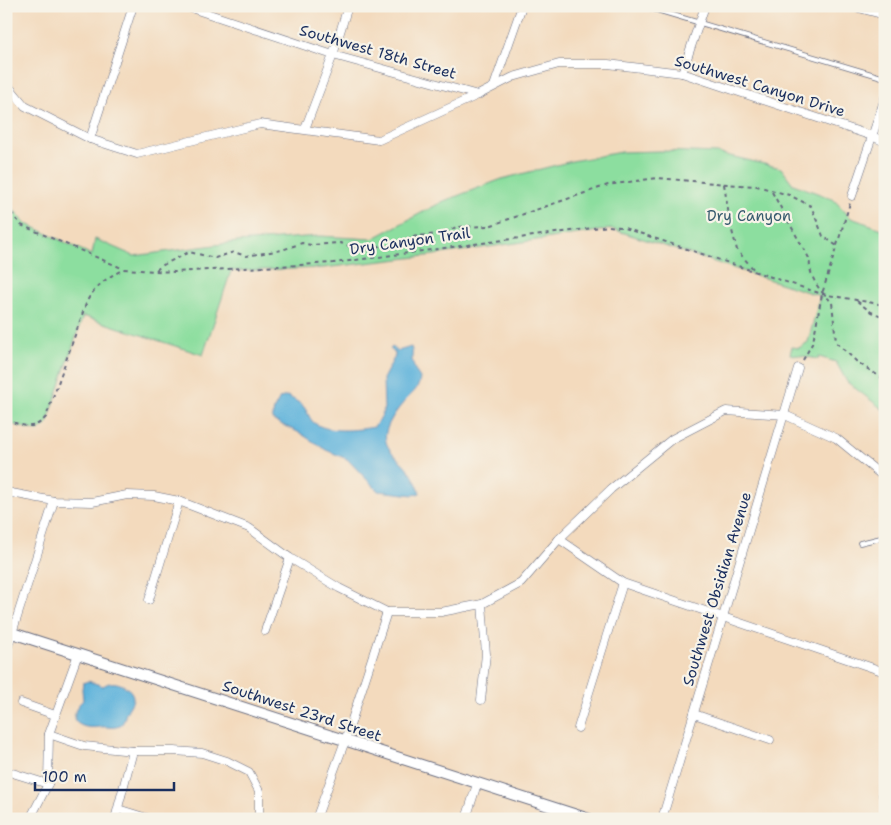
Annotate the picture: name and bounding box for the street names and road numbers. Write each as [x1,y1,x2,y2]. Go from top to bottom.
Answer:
street label: Southwest 18th Street [297,20,459,84]
street label: Southwest Canyon Drive [672,51,848,121]
street label: Dry Canyon Trail [348,223,472,259]
street label: Southwest Obsidian Avenue [678,490,756,688]
street label: Southwest 23rd Street [220,676,384,746]

